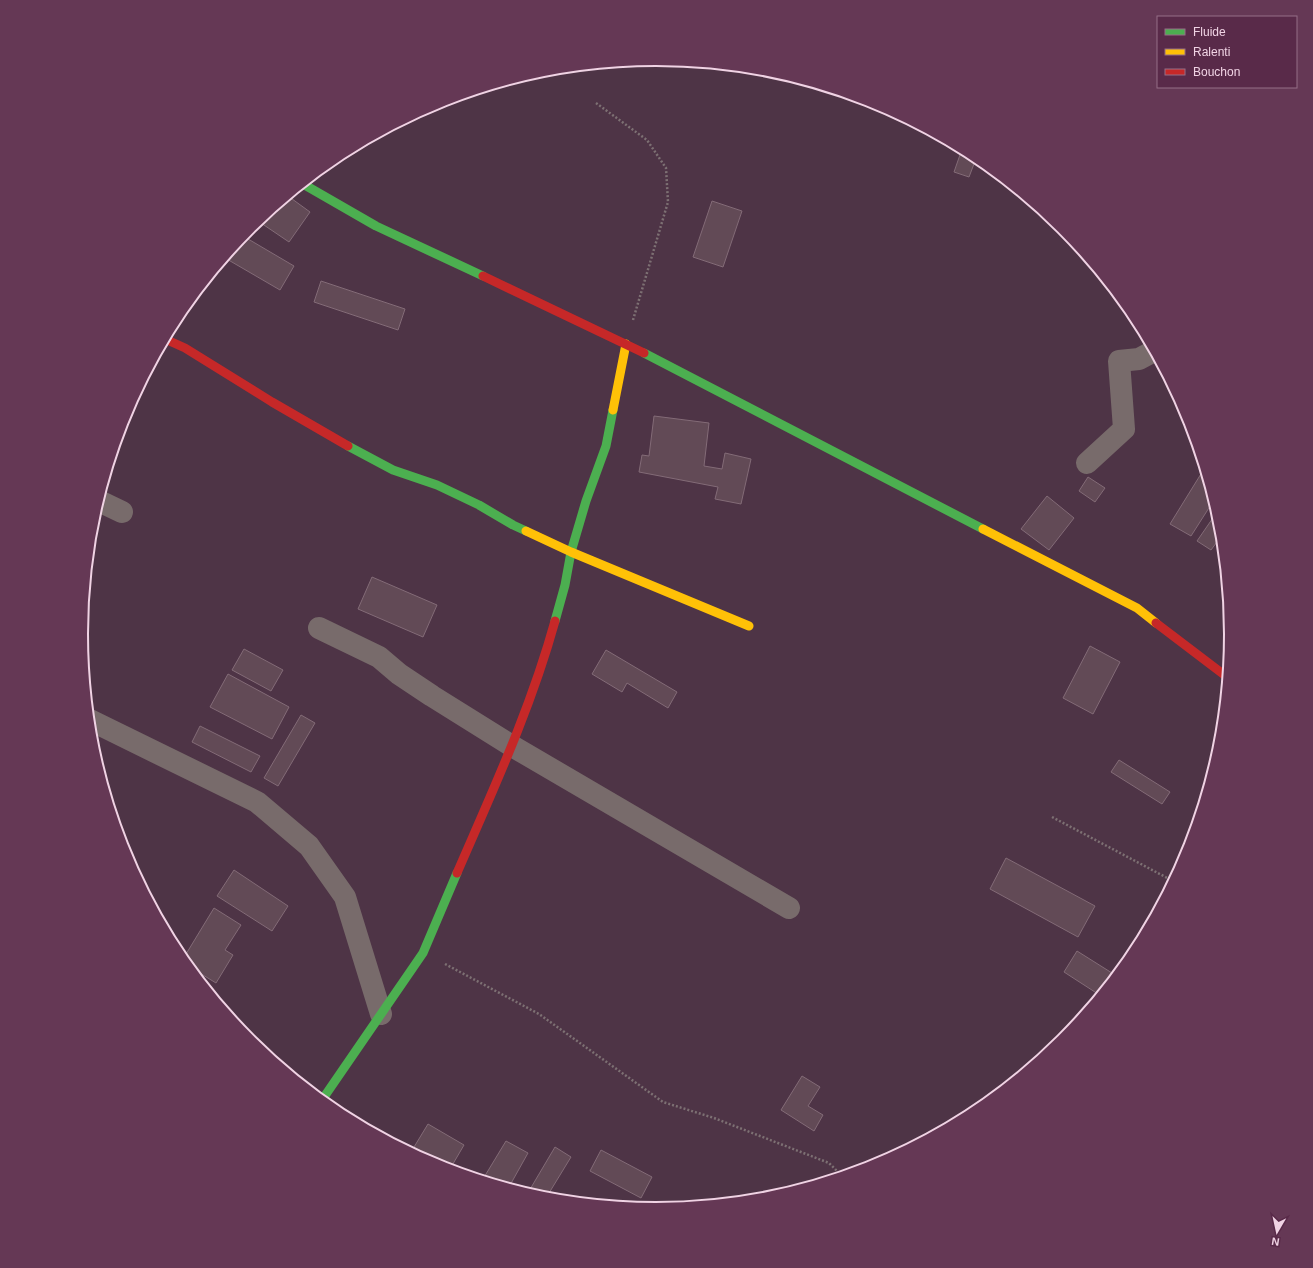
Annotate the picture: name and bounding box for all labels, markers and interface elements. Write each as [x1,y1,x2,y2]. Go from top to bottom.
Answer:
legend [1157,16,1297,88]
text: Fluide [1193,25,1226,39]
text: Ralenti [1193,45,1230,59]
text: Bouchon [1193,65,1240,79]
north arrow [1257,1212,1297,1252]
text: N [1271,1235,1280,1248]

